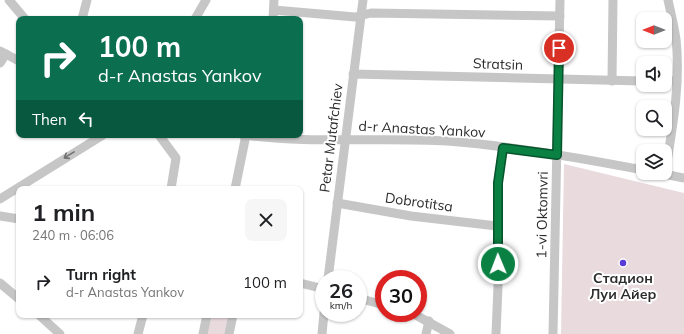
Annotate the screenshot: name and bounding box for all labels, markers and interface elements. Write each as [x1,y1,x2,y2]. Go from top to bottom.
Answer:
north arrow [636,12,672,48]
map controls [636,12,672,180]
text: 100 m [98,29,181,64]
pin [542,31,576,65]
icon: right [32,32,84,84]
icon: arrive [548,37,570,59]
street label: Stratsin [473,54,523,74]
button: sound [636,56,672,92]
text: d-r Anastas Yankov [98,64,262,87]
street label: Petar Mutafchiev [315,82,347,194]
button: search [636,100,672,136]
icon: left [75,108,97,130]
text: Then [32,110,67,129]
street label: d-r Anastas Yankov [358,117,487,141]
button: layers [636,144,672,180]
one-way arrow [64,151,75,159]
street label: 1-vi Oktomvri [532,171,552,259]
street label: Dobrotitsa [384,188,454,216]
text: 1 min [32,197,95,227]
button: close [245,199,287,241]
text: 240 m · 06:06 [32,227,114,243]
position arrow [477,243,519,285]
marker: Стадион Луи Айер [618,258,628,268]
text: Turn right [66,265,136,284]
place label: Стадион Луи Айер [590,269,657,303]
speed limit sign: 30 [375,270,427,322]
icon: right [32,271,54,293]
text: 100 m [243,273,287,292]
text: 26 [329,278,353,303]
text: d-r Anastas Yankov [66,284,184,300]
text: km/h [330,299,352,312]

